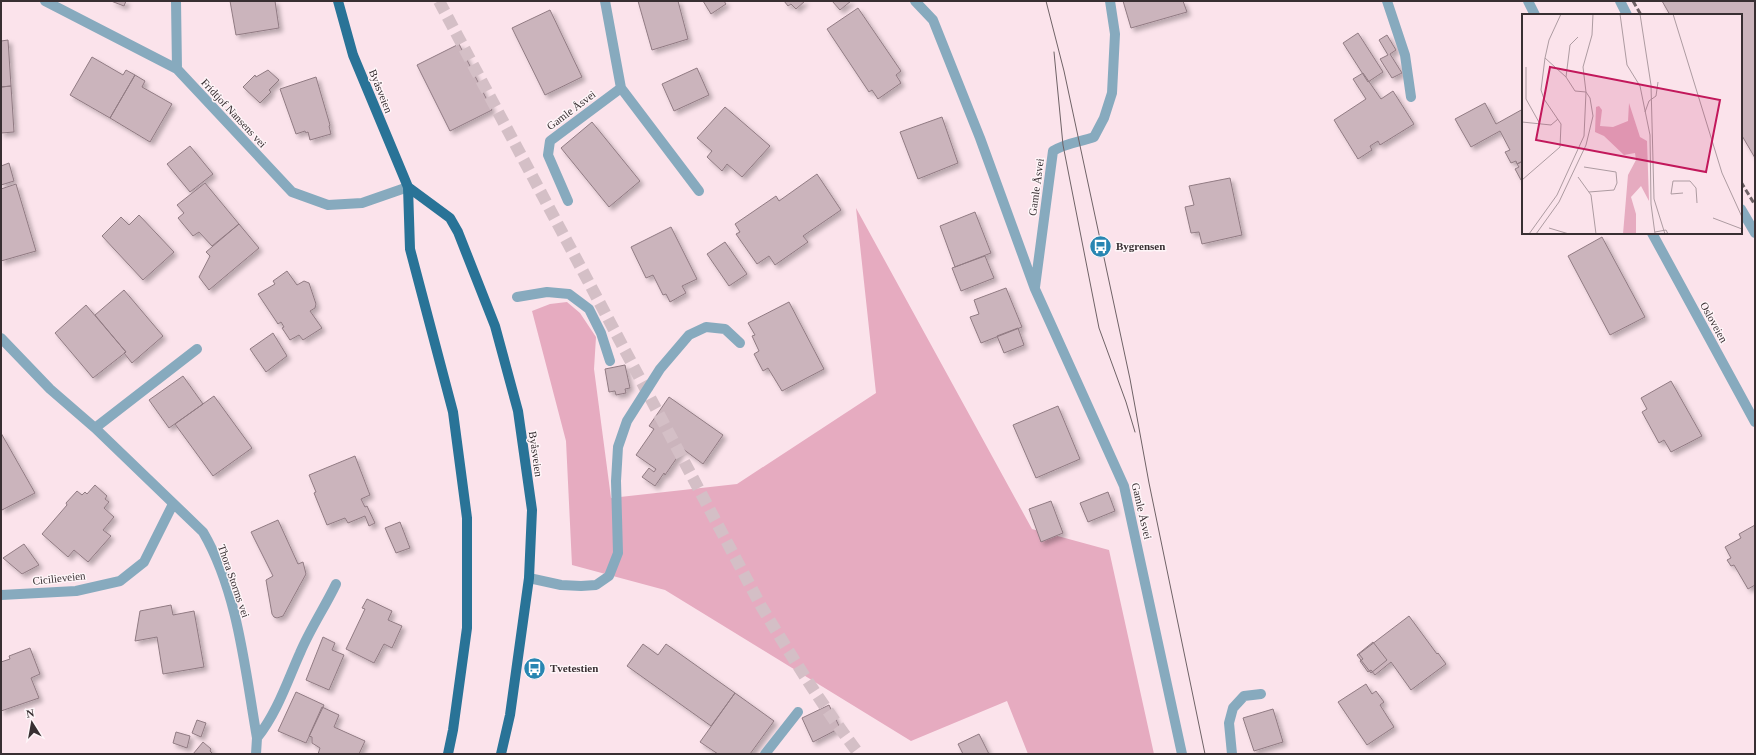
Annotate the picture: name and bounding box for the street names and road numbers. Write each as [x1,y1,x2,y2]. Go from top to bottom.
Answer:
street label: Byåsveien [367,68,395,115]
street label: Fridtjof Nansens vei [199,76,269,150]
street label: Gamle Åsvei [544,88,598,132]
street label: Gamle Åsvei [1026,158,1046,216]
street label: Osloveien [1698,300,1730,345]
street label: Byåsveien [527,430,545,478]
street label: Gamle Åsvei [1130,482,1154,540]
street label: Thora Storms vei [216,543,252,619]
street label: Cicilieveien [32,569,87,587]

